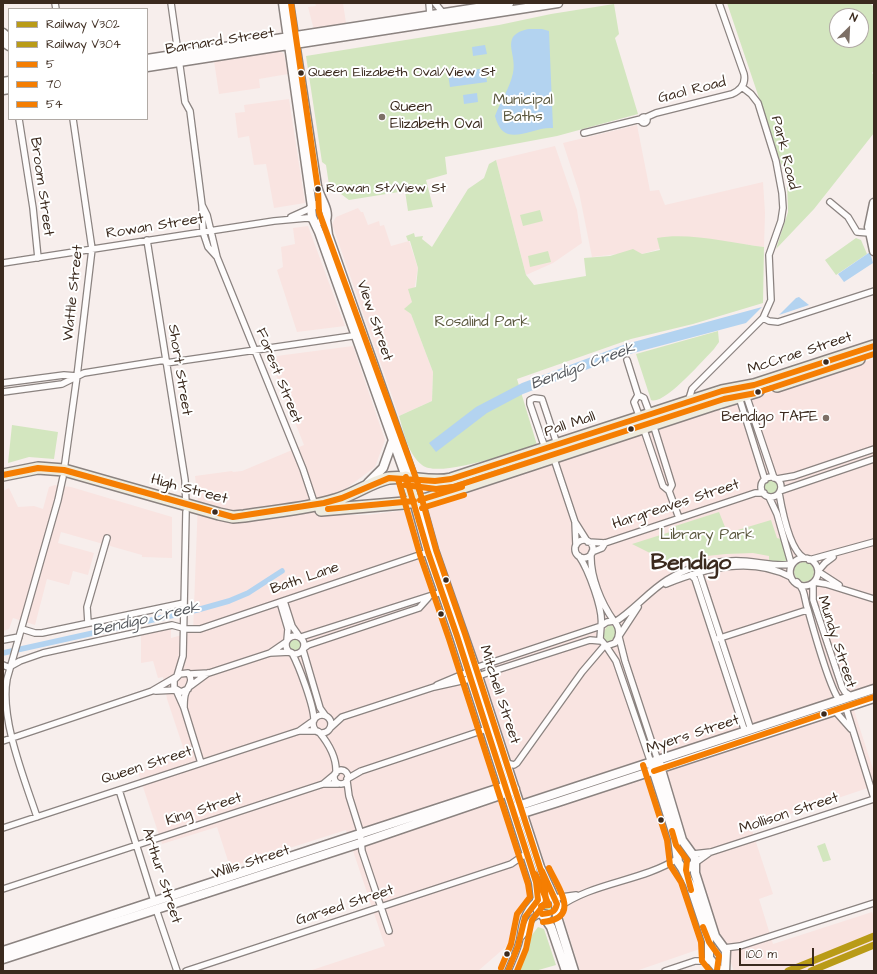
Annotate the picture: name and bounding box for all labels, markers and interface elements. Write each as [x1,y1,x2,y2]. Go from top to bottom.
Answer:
legend [8,8,148,120]
north arrow [829,8,869,48]
text: N [847,9,860,26]
text: Railway V302 [46,16,120,33]
street label: Barnard Street [164,25,276,59]
text: Railway V304 [46,36,121,53]
text: 5 [46,56,55,73]
place label: Queen Elizabeth Oval/View St [308,65,496,81]
marker: Queen Elizabeth Oval/View St [296,68,306,78]
street label: Gaol Road [656,74,728,108]
text: 70 [46,76,61,93]
park label: Municipal Baths [493,92,553,127]
text: 54 [46,96,63,113]
place label: Queen Elizabeth Oval [390,99,482,134]
marker: Queen Elizabeth Oval [377,112,387,122]
street label: Park Road [766,114,802,192]
street label: Broom Street [25,136,57,238]
place label: Rowan St/View St [326,181,446,197]
marker: Rowan St/View St [313,184,323,194]
street label: Rowan Street [105,210,205,244]
street label: Wattle Street [60,244,88,342]
street label: View Street [352,278,396,364]
park label: Rosalind Park [435,314,529,332]
street label: Short Street [163,323,195,417]
street label: Forest Street [251,326,305,426]
street label: McCrae Street [745,329,855,379]
water label: Bendigo Creek [528,339,638,395]
unlabelled marker [821,357,831,367]
unlabelled marker [753,387,763,397]
street label: Pall Mall [542,408,598,442]
place label: Bendigo TAFE [721,409,818,427]
marker: Bendigo TAFE [821,413,831,423]
unlabelled marker [626,424,636,434]
street label: High Street [149,471,229,509]
street label: Hargreaves Street [610,476,742,534]
unlabelled marker [210,507,220,517]
park label: Library Park [660,527,754,545]
district label: Bendigo [651,550,731,578]
street label: Bath Lane [268,559,342,599]
unlabelled marker [441,575,451,585]
street label: Mundy Street [813,594,859,690]
water label: Bendigo Creek [90,598,202,642]
unlabelled marker [436,609,446,619]
street label: Mitchell Street [475,643,523,747]
unlabelled marker [819,709,829,719]
street label: Myers Street [644,711,742,759]
street label: Queen Street [99,743,195,789]
street label: King Street [164,789,244,831]
street label: Mollison Street [737,789,841,839]
unlabelled marker [656,815,666,825]
street label: Arthur Street [137,826,185,926]
street label: Wills Street [210,842,292,884]
street label: Garsed Street [294,882,396,930]
scale bar [741,940,816,966]
text: 100 m [746,946,777,963]
unlabelled marker [502,949,512,959]

